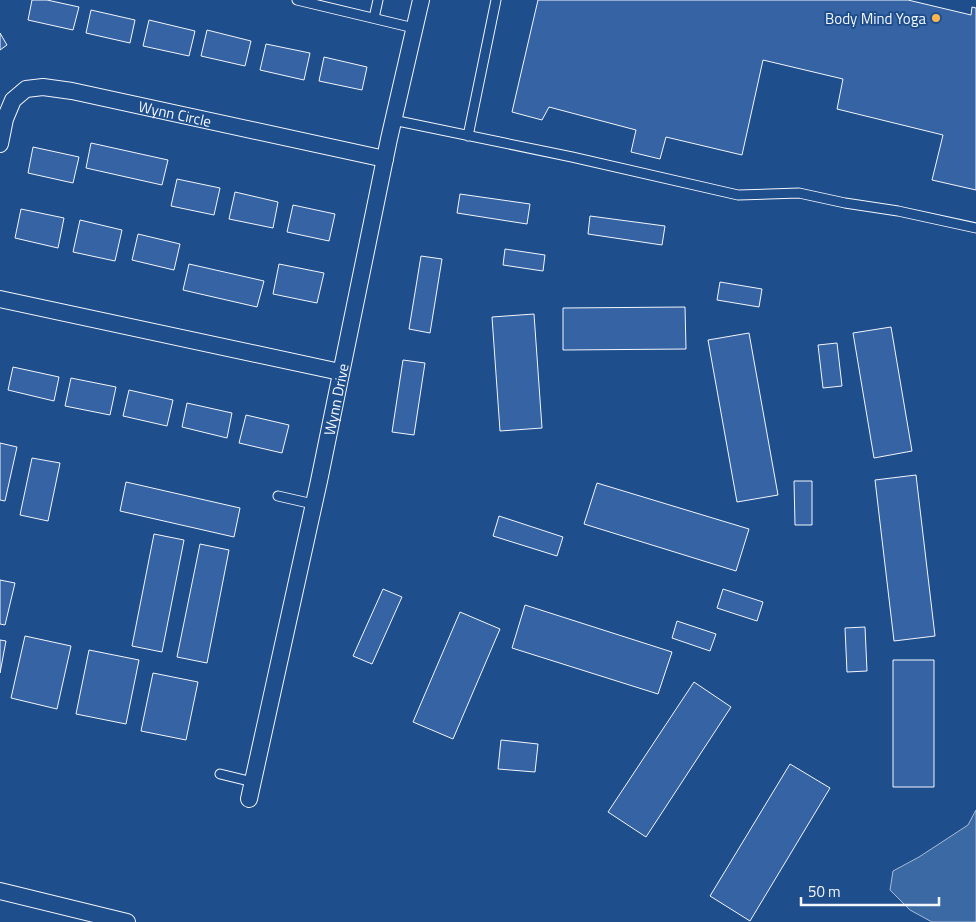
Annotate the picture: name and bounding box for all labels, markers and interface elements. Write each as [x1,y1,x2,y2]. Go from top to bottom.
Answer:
place label: Body Mind Yoga [825,7,926,30]
marker: Body Mind Yoga [930,12,942,24]
street label: Wynn Circle [136,94,214,132]
street label: Wynn Drive [317,361,354,437]
scale bar [801,874,938,906]
text: 50 m [808,880,841,903]

